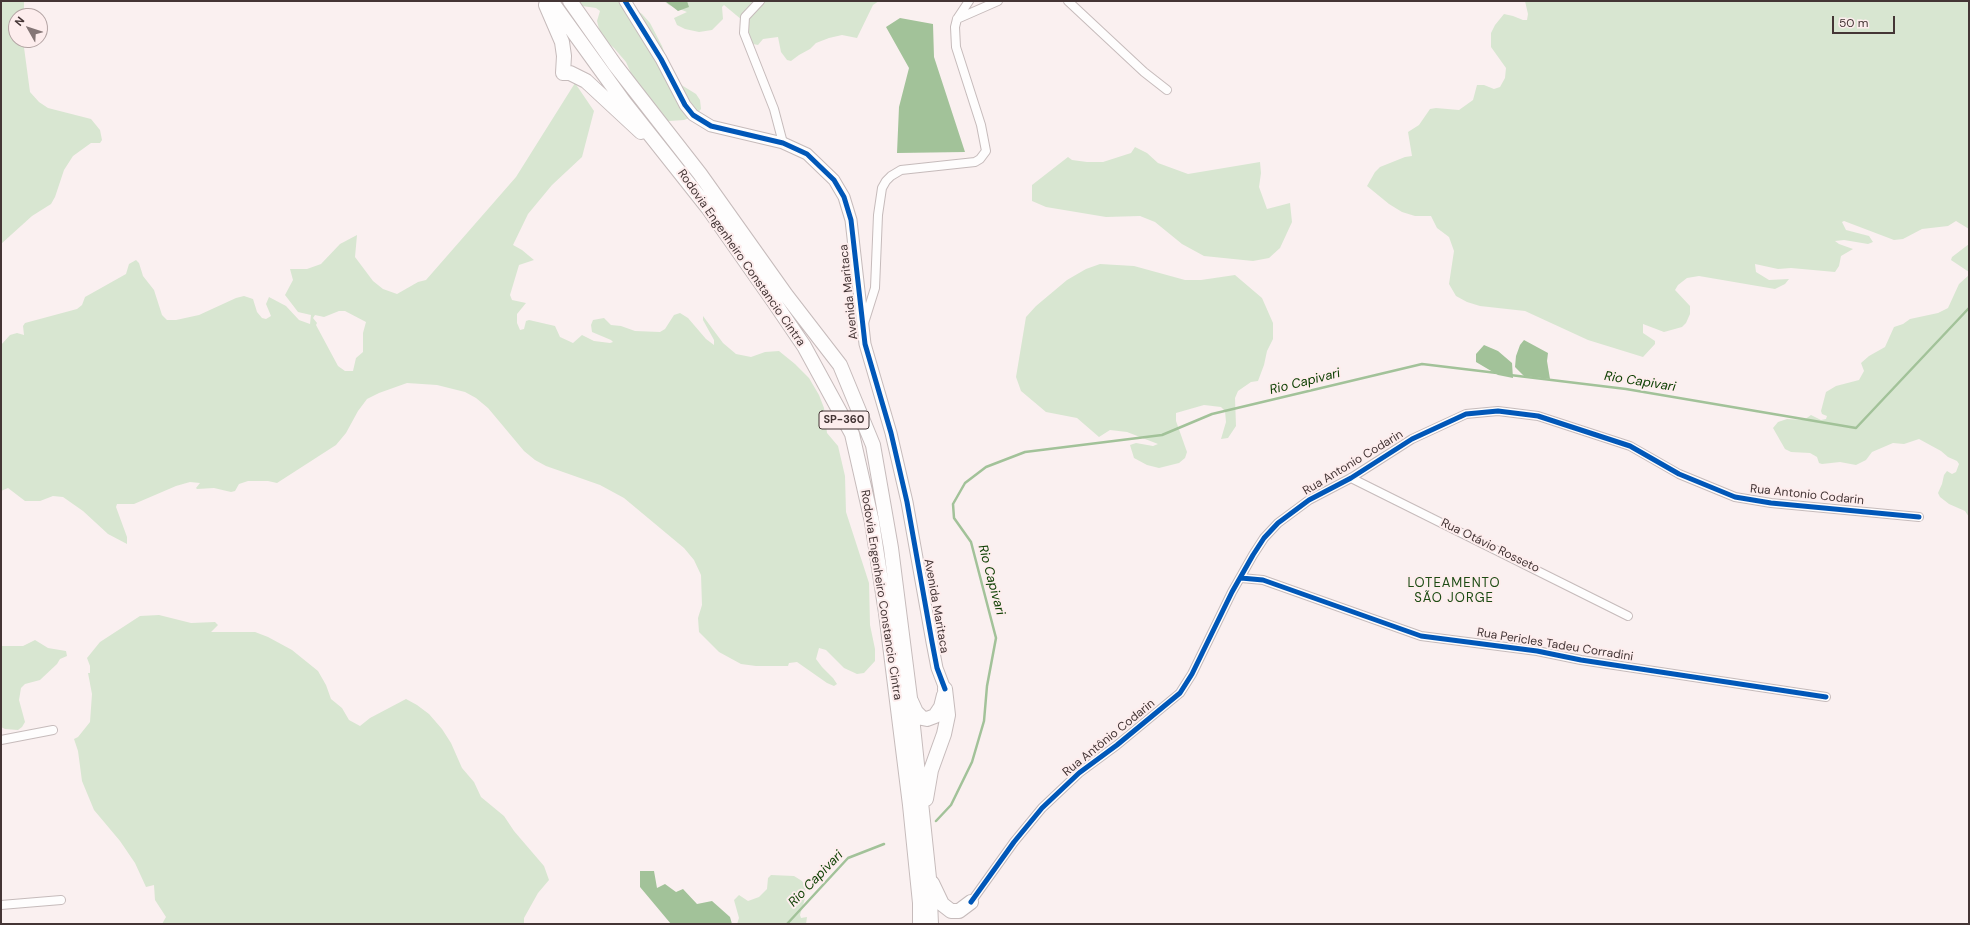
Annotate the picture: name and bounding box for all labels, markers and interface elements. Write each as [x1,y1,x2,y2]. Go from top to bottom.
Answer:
north arrow [8,8,48,48]
scale bar [1834,8,1897,34]
text: N [11,14,27,29]
text: 50 m [1839,15,1868,31]
street label: Rodovia Engenheiro Constancio Cintra [674,167,808,349]
street label: Avenida Maritaca [837,244,861,340]
water label: Rio Capivari [1268,366,1342,398]
water label: Rio Capivari [1603,369,1677,395]
road number: SP-360 [819,411,869,429]
street label: Rua Antonio Codarin [1300,427,1406,499]
street label: Rua Antonio Codarin [1749,482,1865,508]
street label: Rodovia Engenheiro Constancio Cintra [857,489,905,701]
street label: Rua Otávio Rosseto [1438,516,1542,576]
water label: Rio Capivari [974,543,1008,617]
street label: Avenida Maritaca [921,558,951,654]
district label: LOTEAMENTO SÃO JORGE [1407,576,1501,607]
street label: Rua Pericles Tadeu Corradini [1476,626,1634,664]
street label: Rua Antônio Codarin [1060,696,1158,780]
water label: Rio Capivari [785,848,847,910]

